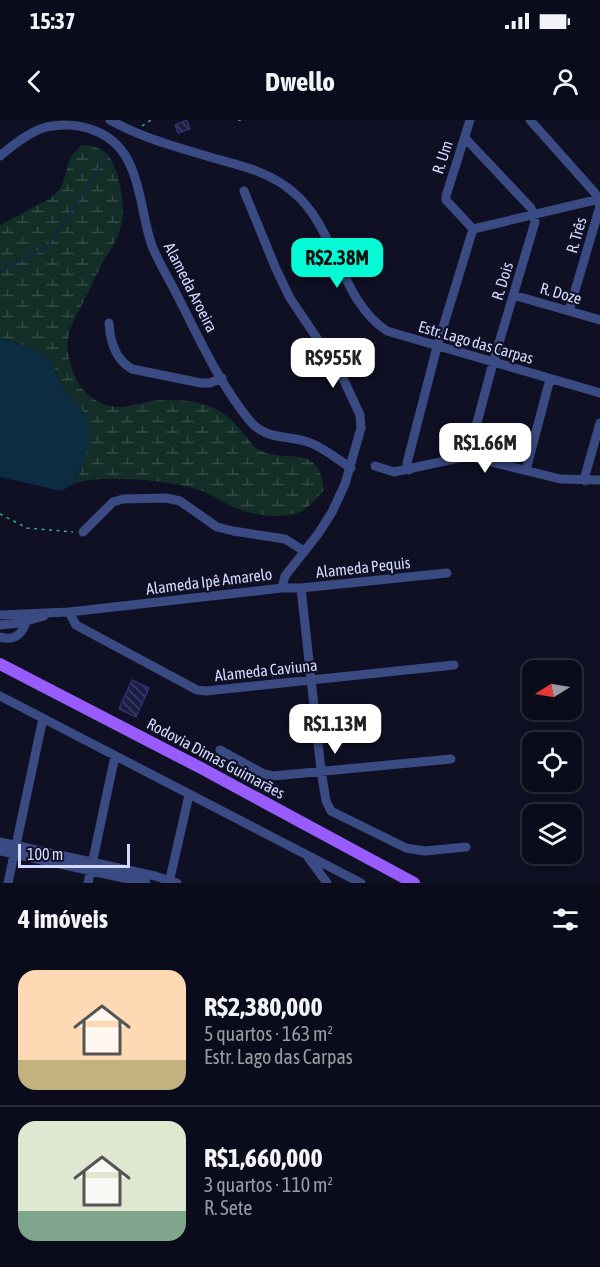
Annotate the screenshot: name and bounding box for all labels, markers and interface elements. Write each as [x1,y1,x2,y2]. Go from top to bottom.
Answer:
text: 15:37 [30,8,75,34]
icon: back [18,65,51,98]
icon: person [549,65,582,98]
text: Dwello [265,66,335,97]
street label: R. Um [428,138,456,176]
street label: R. Três [562,215,590,255]
pin: R$2.38M [282,238,392,289]
street label: Alameda Aroeira [161,239,221,335]
text: R$2.38M [305,246,369,269]
street label: R. Dois [488,259,516,302]
street label: R. Doze [538,279,584,307]
street label: Estr. Lago das Carpas [416,317,536,368]
pin: R$955K [284,338,382,389]
text: R$955K [305,346,361,369]
pin: R$1.66M [430,423,540,474]
text: R$1.66M [453,431,517,454]
street label: Alameda Pequis [315,553,412,582]
street label: Alameda Ipê Amarelo [145,564,273,599]
street label: Alameda Caviuna [214,656,318,684]
north arrow [522,660,582,720]
map controls [522,660,582,864]
pin: R$1.13M [280,704,390,755]
text: R$1.13M [303,712,367,735]
street label: Rodovia Dimas Guimarães [144,714,288,802]
button: locate [522,732,582,792]
button: layers [522,804,582,864]
scale bar [18,841,130,868]
text: 100 m [27,845,63,863]
icon: filters [549,903,582,936]
text: 4 imóveis [18,904,108,934]
text: R$2,380,000 [204,992,323,1022]
icon: home [66,994,138,1066]
text: 5 quartos · 163 m² [204,1022,333,1045]
text: Estr. Lago das Carpas [204,1045,353,1068]
text: R$1,660,000 [204,1143,323,1173]
icon: home [66,1145,138,1217]
text: 3 quartos · 110 m² [204,1173,333,1196]
text: R. Sete [204,1196,252,1219]

